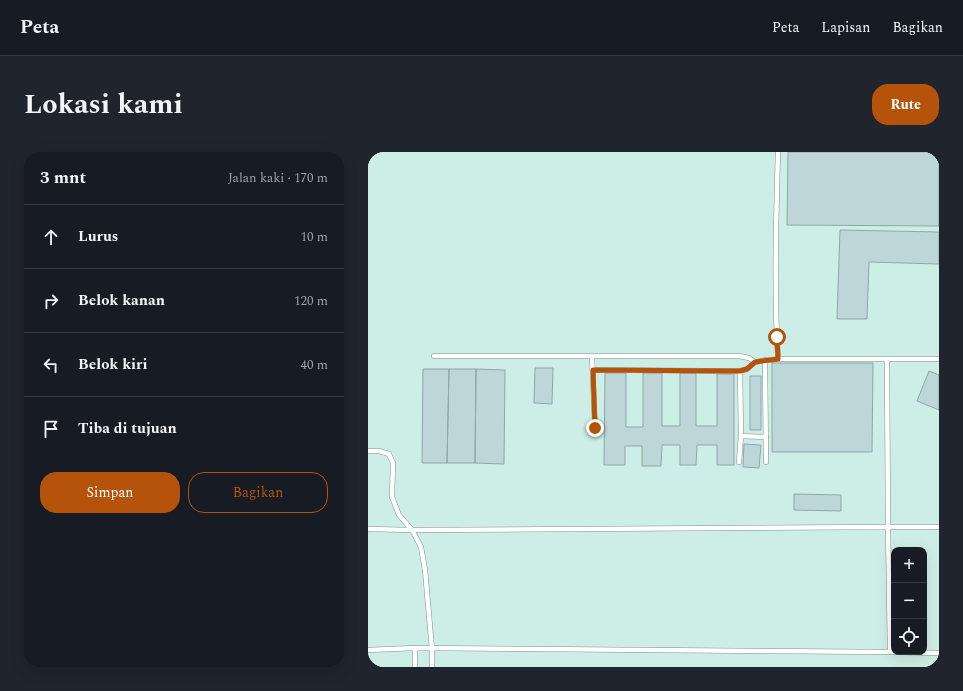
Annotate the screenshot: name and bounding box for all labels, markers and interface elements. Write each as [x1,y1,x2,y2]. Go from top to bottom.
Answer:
text: Peta [20,13,59,42]
text: Peta [772,17,799,38]
text: Lapisan [821,17,870,38]
text: Bagikan [892,17,943,38]
text: Lokasi kami [24,83,183,126]
button: Rute [872,84,939,125]
text: 3 mnt [40,165,86,191]
text: Jalan kaki · 170 m [228,168,328,188]
text: Lurus [78,225,118,248]
icon: ahead [40,226,62,248]
text: 10 m [301,227,328,247]
text: Belok kanan [78,289,165,312]
icon: right [40,290,62,312]
text: 120 m [294,291,328,311]
route start [768,328,786,346]
text: Belok kiri [78,353,147,376]
icon: left [40,354,62,376]
text: 40 m [301,355,328,375]
text: Tiba di tujuan [78,417,177,440]
icon: arrive [40,418,62,440]
route end [586,419,604,437]
button: Simpan [40,472,180,513]
button: Bagikan [188,472,328,513]
map controls [891,547,927,655]
button: + [891,547,927,583]
button: − [891,583,927,619]
button: locate [891,619,927,655]

